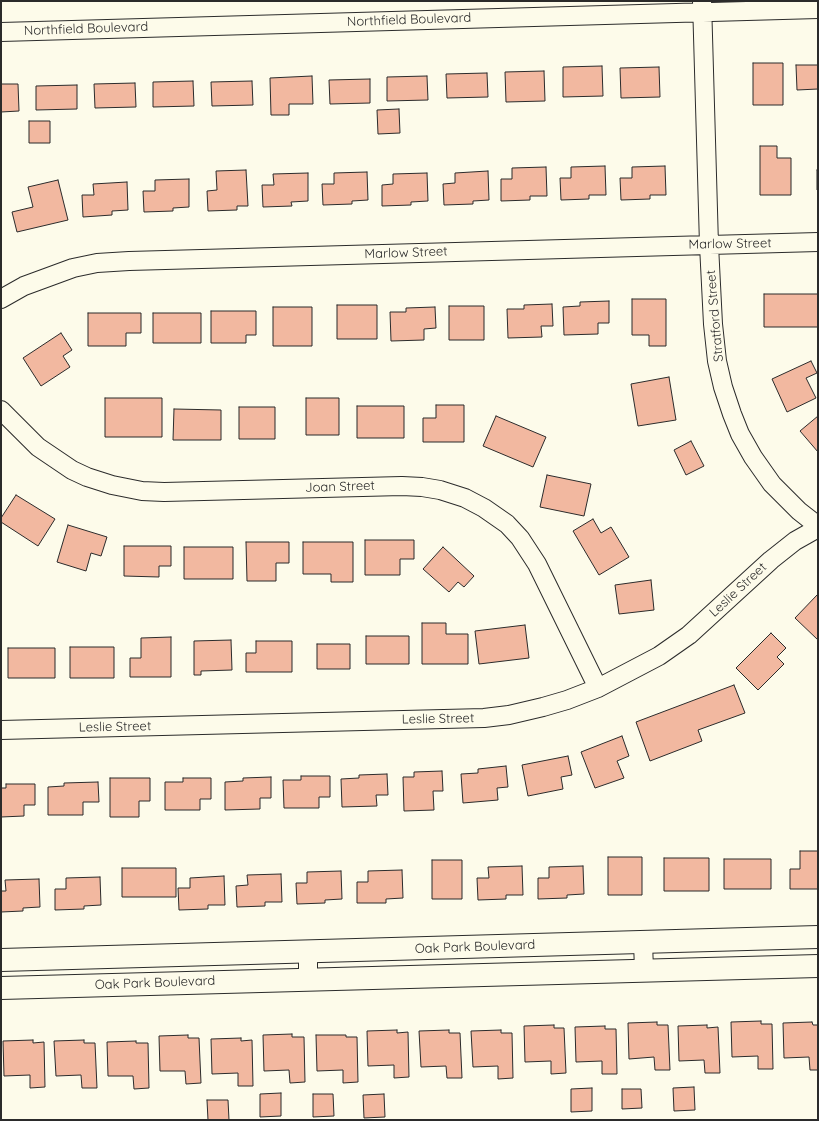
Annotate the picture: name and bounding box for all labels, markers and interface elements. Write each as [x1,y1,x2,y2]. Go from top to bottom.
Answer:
street label: Northfield Boulevard [347,10,471,30]
street label: Northfield Boulevard [24,19,148,39]
street label: Marlow Street [688,235,772,253]
street label: Marlow Street [364,244,448,262]
street label: Stratford Street [703,269,727,363]
street label: Joan Street [305,478,375,496]
street label: Leslie Street [706,560,770,620]
street label: Leslie Street [402,711,474,727]
street label: Leslie Street [79,719,151,735]
street label: Oak Park Boulevard [414,937,536,957]
street label: Oak Park Boulevard [94,973,216,993]

